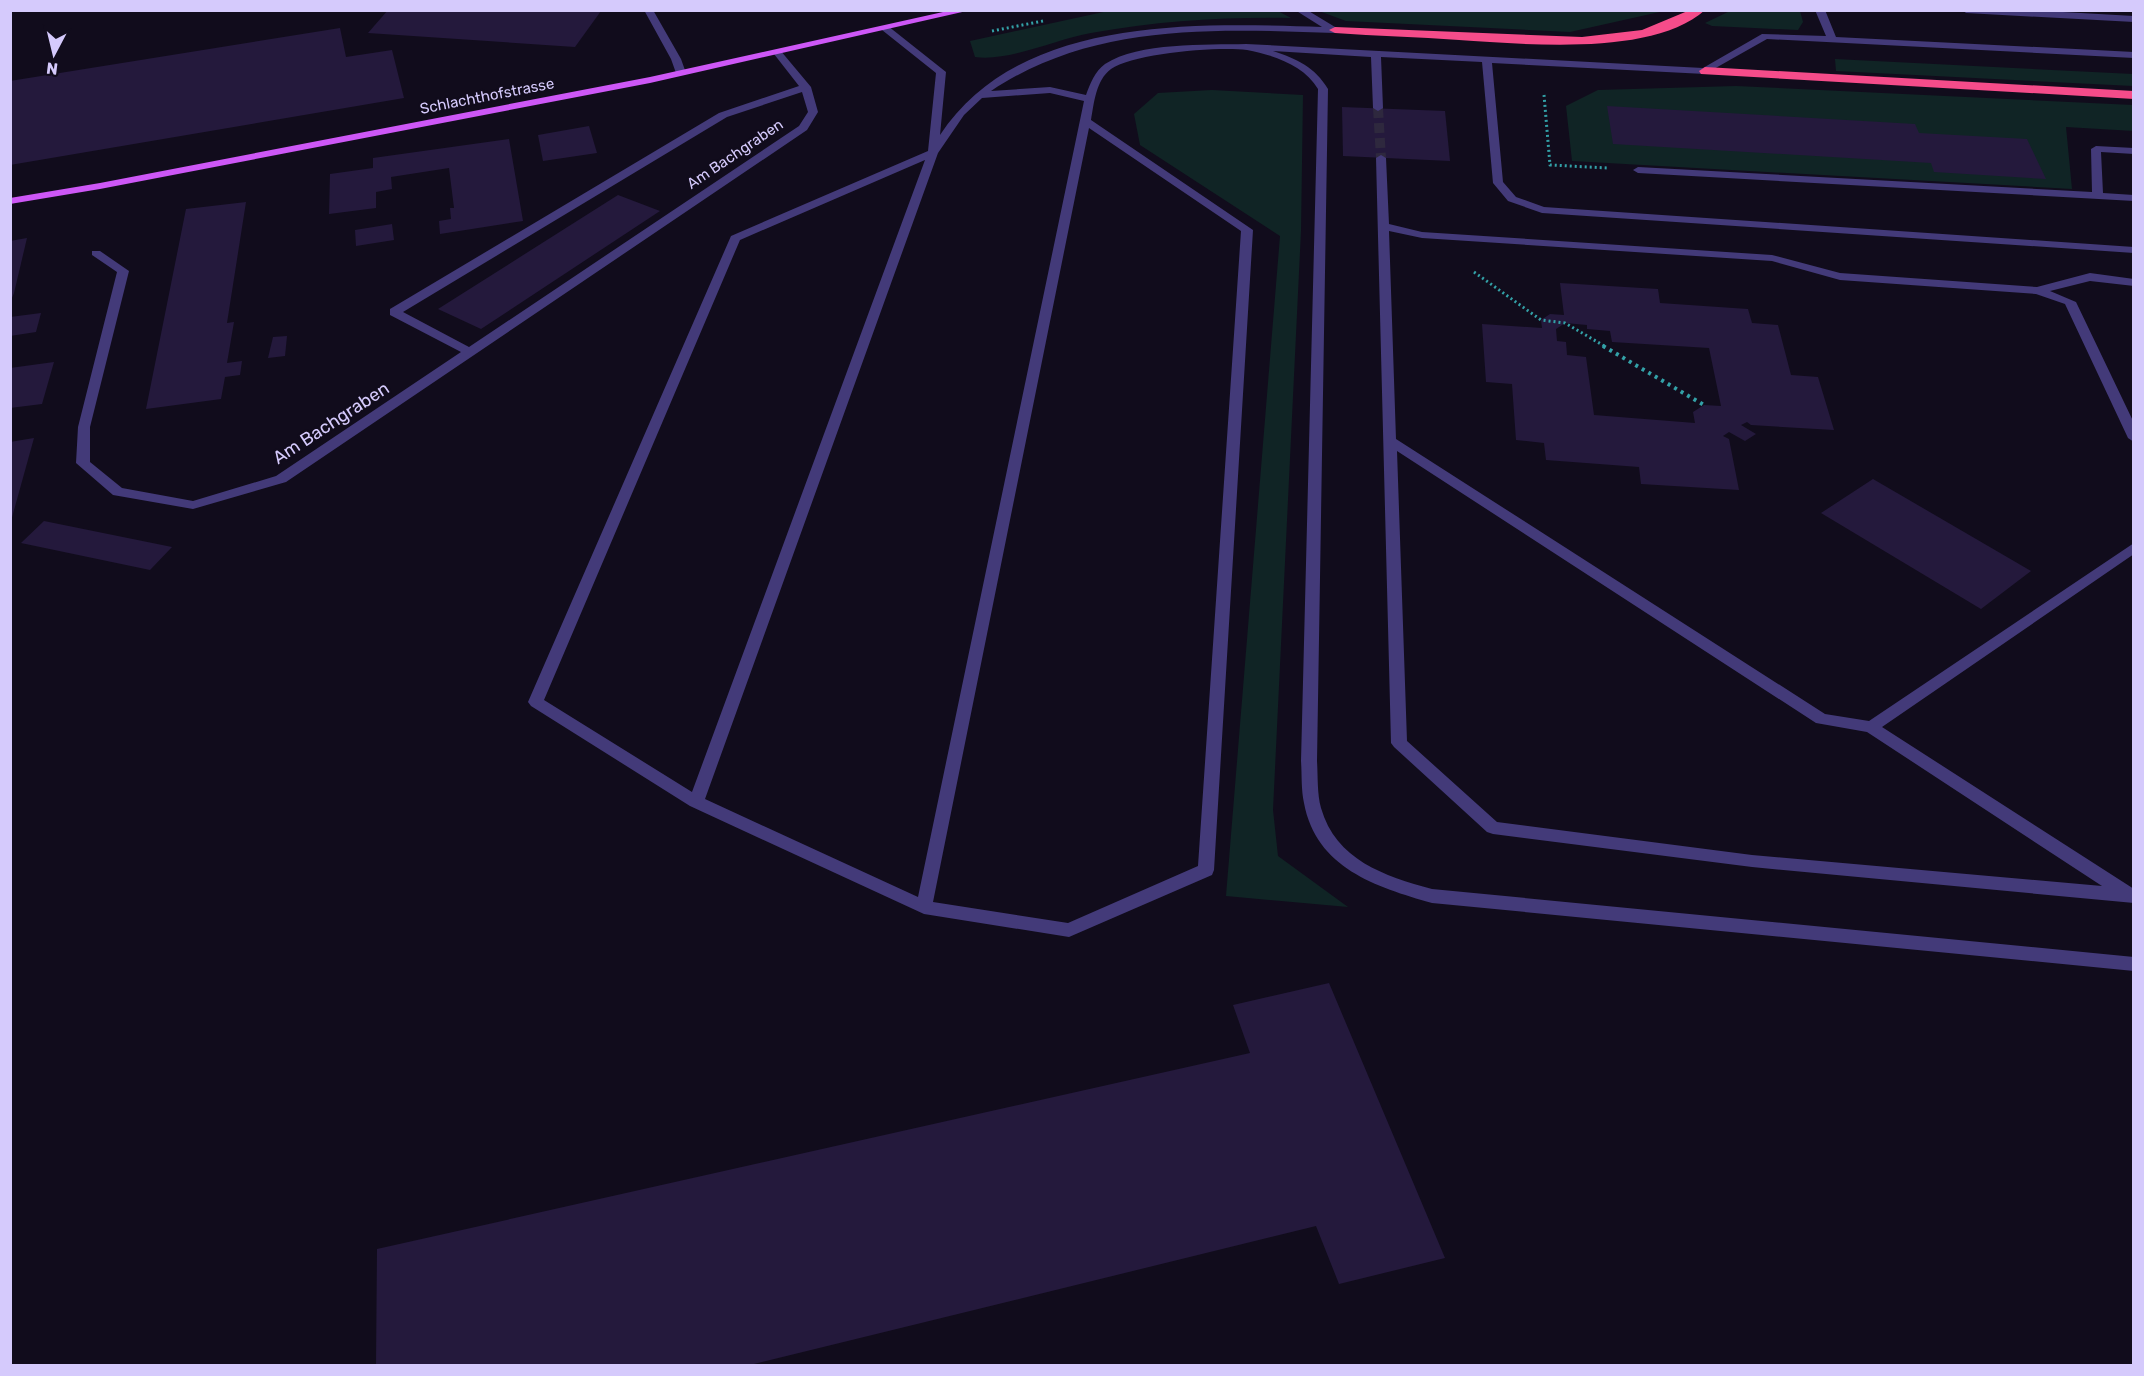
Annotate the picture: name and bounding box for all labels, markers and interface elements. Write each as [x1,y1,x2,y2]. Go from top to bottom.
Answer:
north arrow [24,24,84,84]
text: N [45,58,59,79]
street label: Schlachthofstrasse [418,74,556,118]
street label: Am Bachgraben [684,115,786,193]
street label: Am Bachgraben [269,377,393,469]

